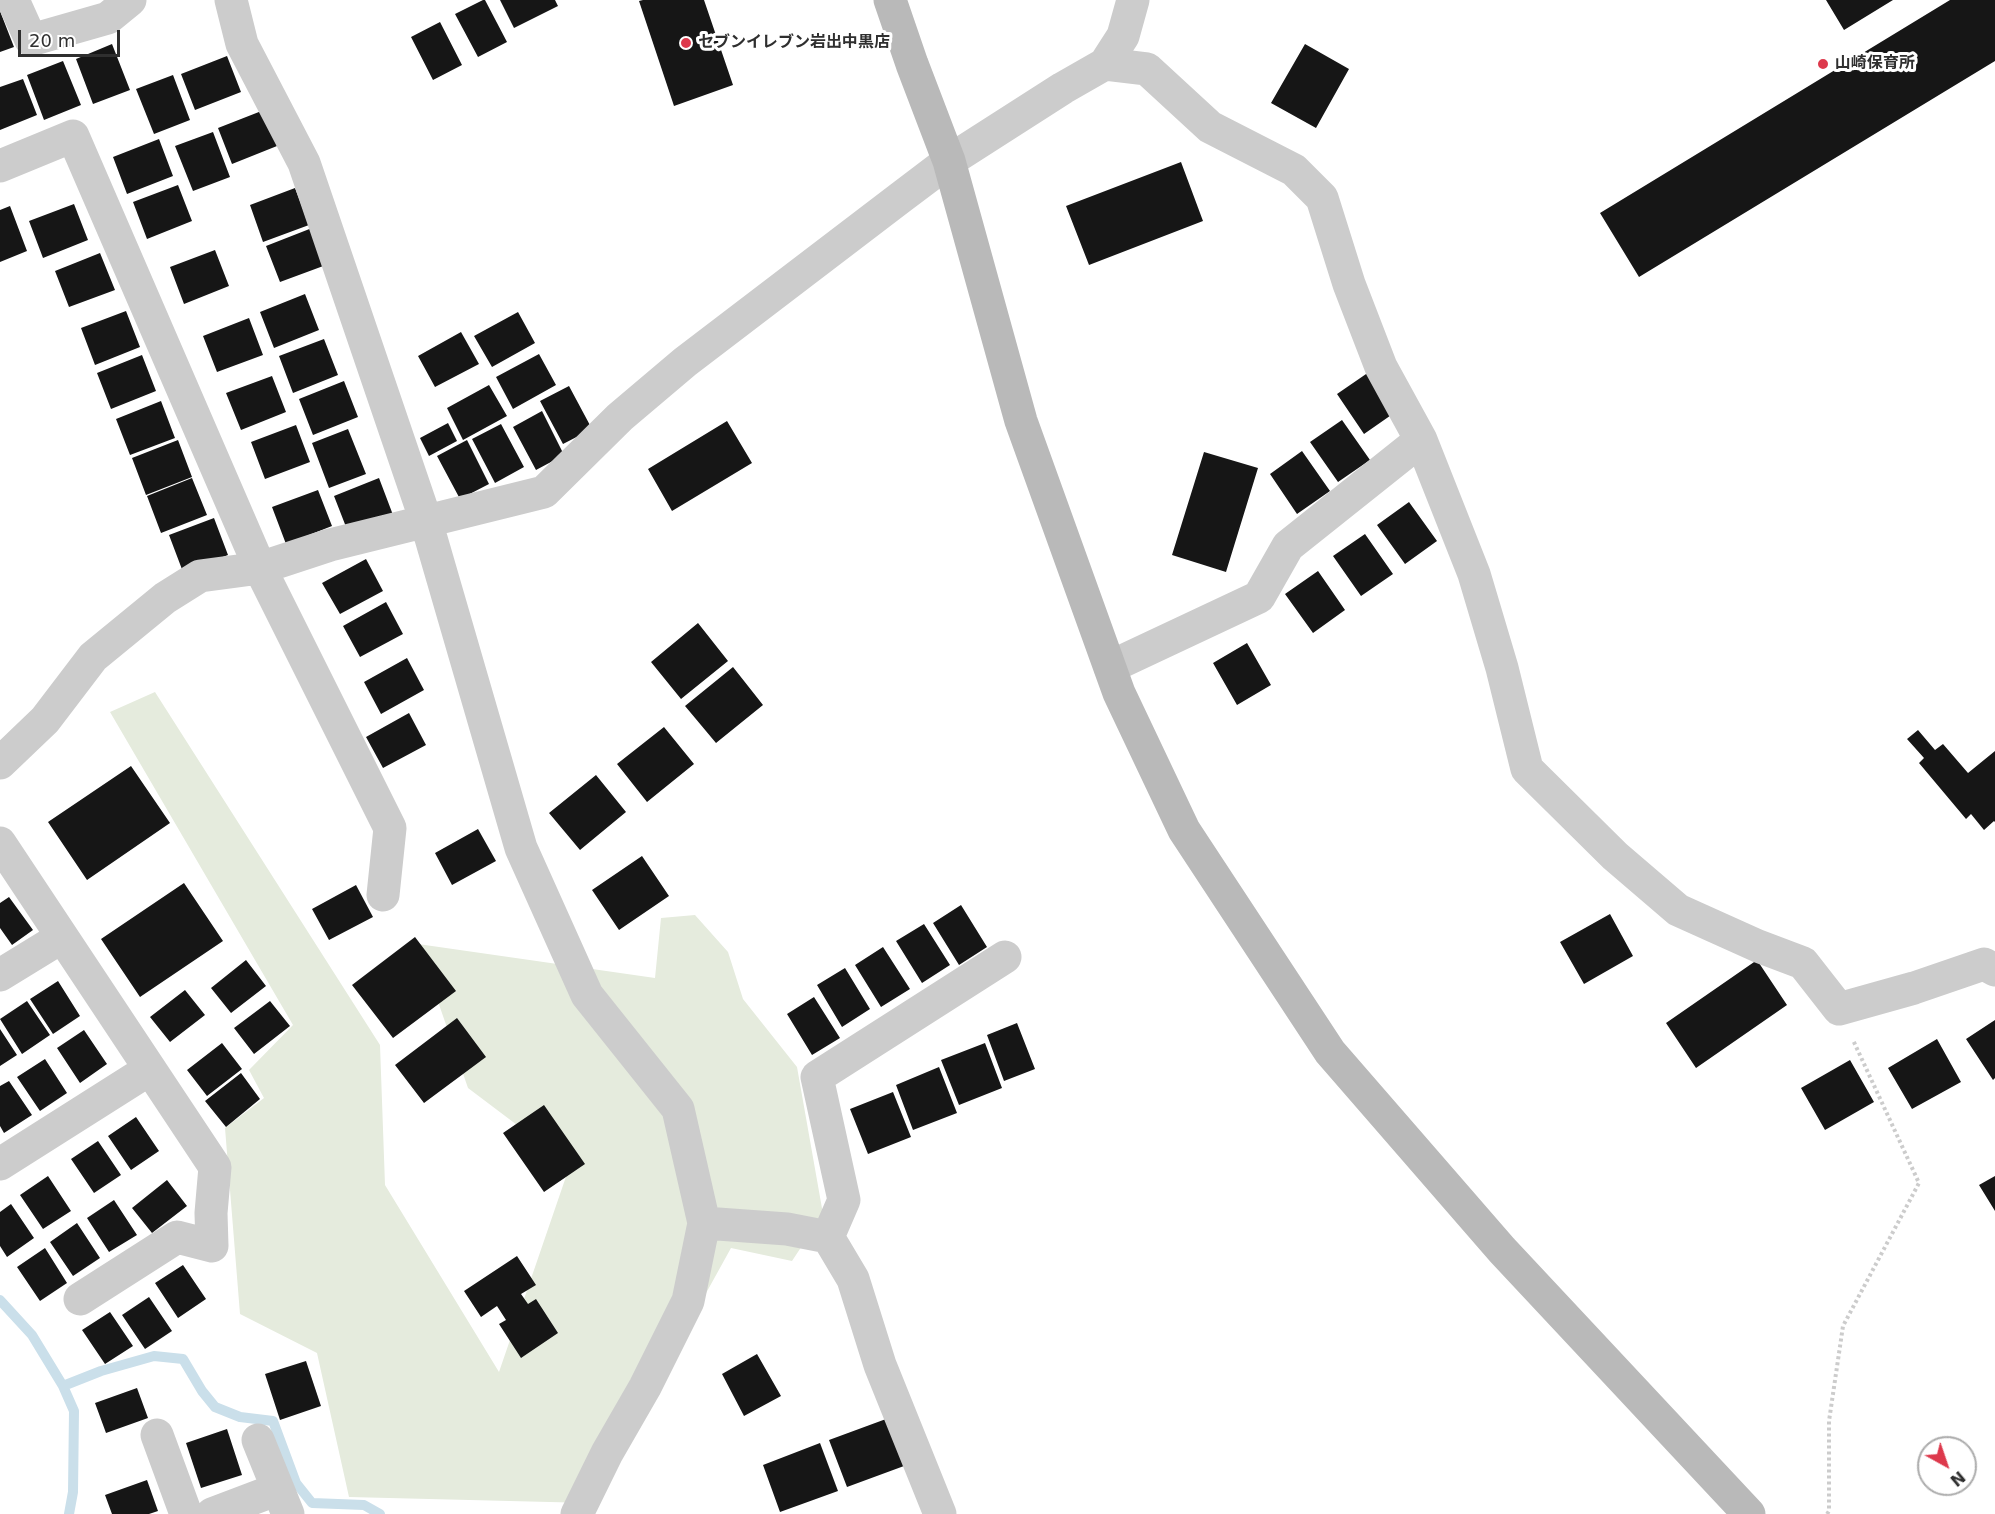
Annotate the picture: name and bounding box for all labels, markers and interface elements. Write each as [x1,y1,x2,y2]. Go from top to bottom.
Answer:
scale bar [21,18,123,56]
text: 20 m [29,30,75,51]
place label: セブンイレブン岩出中黒店 [698,33,890,53]
marker: セブンイレブン岩出中黒店 [679,36,693,50]
place label: 山崎保育所 [1835,54,1915,74]
marker: 山崎保育所 [1816,57,1830,71]
north arrow [1917,1436,1977,1496]
text: N [1946,1467,1969,1490]

